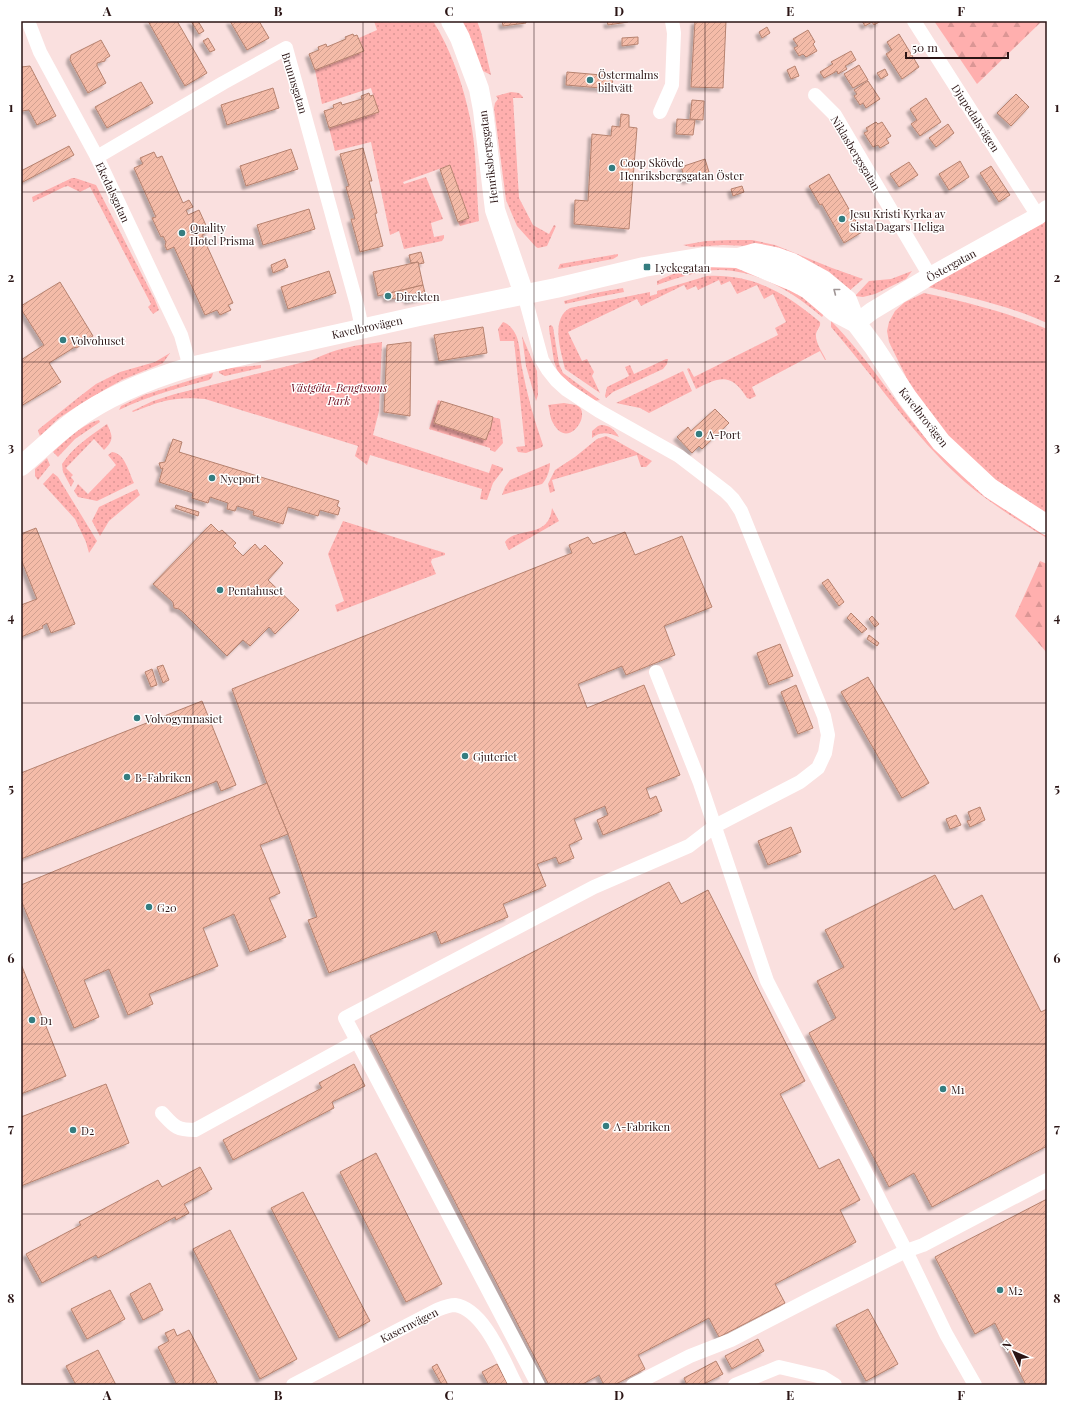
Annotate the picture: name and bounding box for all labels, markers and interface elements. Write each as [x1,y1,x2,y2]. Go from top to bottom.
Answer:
text: A [102,2,112,19]
text: B [274,2,283,19]
text: C [444,2,454,19]
text: D [614,2,624,19]
text: E [786,2,794,19]
text: F [957,2,965,19]
scale bar [906,34,1008,60]
text: 50 m [912,39,938,55]
street label: Brunnsgatan [279,51,312,116]
place label: Östermalms biltvätt [598,67,659,95]
marker: Östermalms biltvätt [585,75,595,85]
street label: Djupedalsvägen [949,81,1004,155]
text: 1 [9,98,14,115]
text: 1 [1055,98,1060,115]
street label: Henriksbergsgatan [475,109,501,204]
street label: Niklasbergsgatan [828,113,884,193]
place label: Coop Skövde Henriksbergsgatan Öster [620,155,744,183]
street label: Ekedalsgatan [92,159,134,225]
marker: Coop Skövde Henriksbergsgatan Öster [607,163,617,173]
place label: Jesu Kristi Kyrka av Sista Dagars Heliga [849,206,946,234]
marker: Jesu Kristi Kyrka av Sista Dagars Heliga [837,214,847,224]
place label: Quality Hotel Prisma [190,220,255,248]
marker: Quality Hotel Prisma [177,228,187,238]
street label: Östergatan [924,245,979,285]
place label: Lyckegatan [655,260,710,275]
marker: Lyckegatan [642,262,652,272]
text: 2 [8,268,15,285]
text: 2 [1054,268,1061,285]
one-way arrow [833,288,840,295]
place label: Direkten [396,289,440,304]
marker: Direkten [383,291,393,301]
street label: Kavelbrovägen [330,312,404,342]
place label: Volvohuset [70,333,125,348]
marker: Volvohuset [58,335,68,345]
park label: Västgöta-Bengtssons Park [291,380,388,408]
street label: Kavelbrovägen [896,384,952,450]
place label: A-Port [706,427,741,442]
marker: A-Port [694,429,704,439]
text: 3 [8,438,14,455]
text: 3 [1054,438,1060,455]
place label: Nyeport [220,471,260,486]
marker: Nyeport [207,473,217,483]
place label: Pentahuset [228,583,283,598]
marker: Pentahuset [215,585,225,595]
text: 4 [8,608,15,625]
text: 4 [1054,608,1061,625]
place label: Volvogymnasiet [144,711,222,726]
marker: Volvogymnasiet [132,713,142,723]
place label: Gjuteriet [473,749,517,764]
marker: Gjuteriet [460,751,470,761]
place label: B-Fabriken [135,770,192,785]
marker: B-Fabriken [122,772,132,782]
text: 5 [8,779,14,796]
text: 5 [1054,779,1060,796]
place label: G20 [157,900,177,915]
marker: G20 [144,902,154,912]
text: 6 [7,949,15,966]
text: 6 [1053,949,1061,966]
place label: D1 [40,1013,52,1028]
marker: D1 [27,1015,37,1025]
place label: M1 [951,1082,965,1097]
marker: M1 [938,1084,948,1094]
text: 7 [8,1119,14,1136]
place label: A-Fabriken [613,1119,671,1134]
text: 7 [1054,1119,1060,1136]
marker: A-Fabriken [601,1121,611,1131]
place label: D2 [81,1123,94,1138]
marker: D2 [68,1125,78,1135]
place label: M2 [1008,1283,1023,1298]
marker: M2 [995,1285,1005,1295]
text: 8 [7,1289,15,1306]
text: 8 [1053,1289,1061,1306]
street label: Kasernvägen [377,1304,441,1346]
north arrow [994,1332,1034,1372]
text: N [998,1337,1015,1353]
text: A [102,1386,112,1403]
text: B [274,1386,283,1403]
text: C [444,1386,454,1403]
text: D [614,1386,624,1403]
text: E [786,1386,794,1403]
text: F [957,1386,965,1403]

